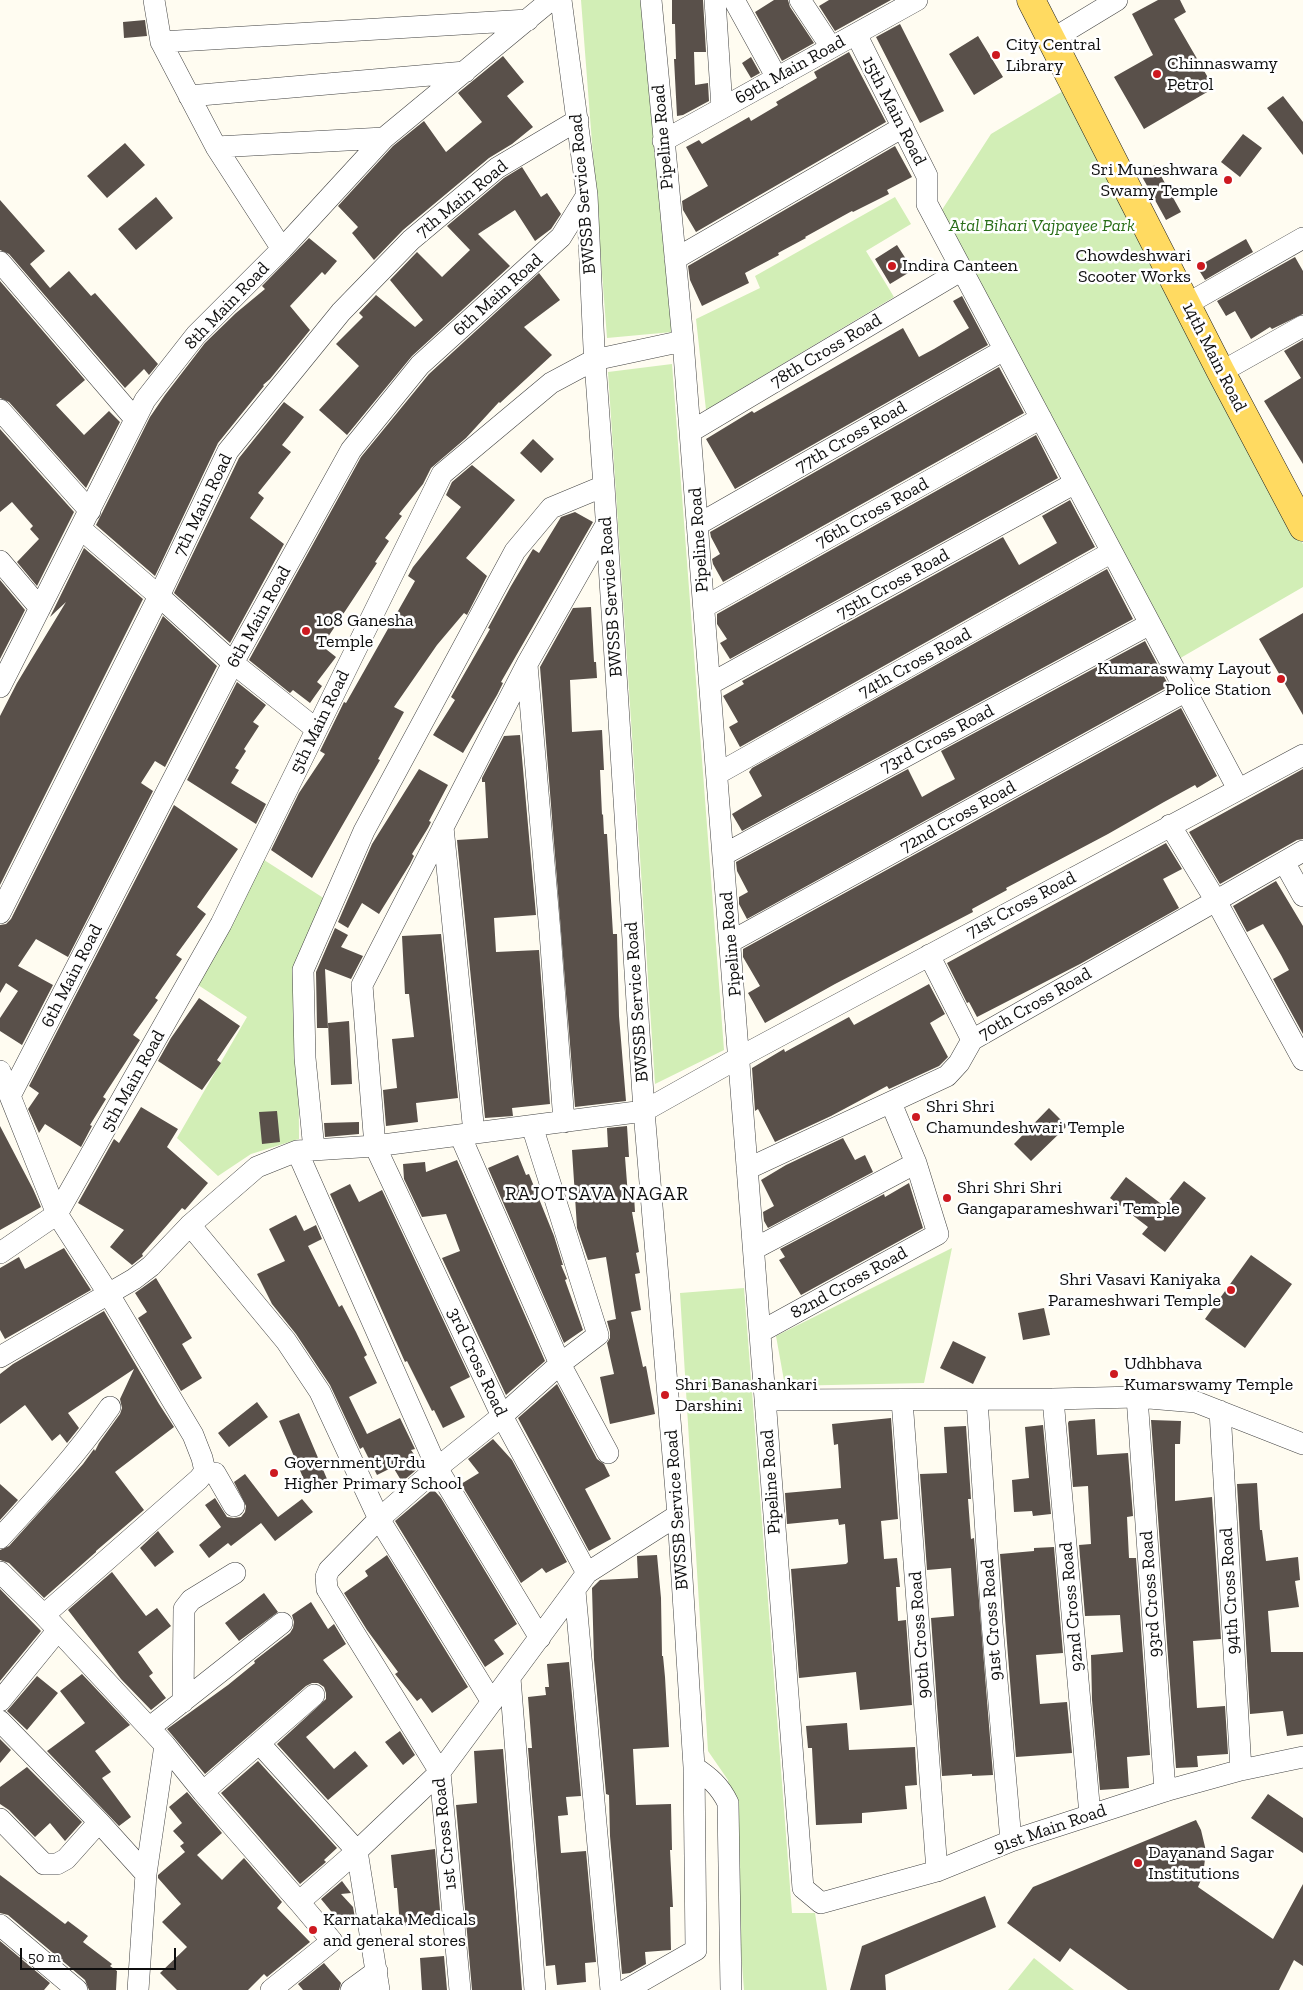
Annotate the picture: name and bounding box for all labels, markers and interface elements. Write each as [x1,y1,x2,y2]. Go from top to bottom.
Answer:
street label: 69th Main Road [731,31,849,109]
place label: City Central Library [1006,34,1101,76]
marker: City Central Library [990,49,1002,61]
street label: 15th Main Road [857,53,931,169]
place label: Chinnaswamy Petrol [1167,53,1278,96]
marker: Chinnaswamy Petrol [1151,68,1163,80]
street label: Pipeline Road [648,84,678,190]
street label: BWSSB Service Road [565,113,601,275]
street label: 7th Main Road [412,155,512,243]
place label: Sri Muneshwara Swamy Temple [1091,159,1218,202]
marker: Sri Muneshwara Swamy Temple [1222,174,1234,186]
park label: Atal Bihari Vajpayee Park [949,215,1135,237]
place label: Chowdeshwari Scooter Works [1076,245,1191,288]
street label: 6th Main Road [449,249,547,341]
place label: Indira Canteen [902,255,1018,277]
street label: 8th Main Road [180,258,274,354]
marker: Indira Canteen [886,260,898,272]
marker: Chowdeshwari Scooter Works [1195,260,1207,272]
street label: 14th Main Road [1177,299,1251,415]
street label: 78th Cross Road [766,309,886,393]
street label: 77th Cross Road [792,396,910,478]
street label: 7th Main Road [169,450,237,560]
street label: 76th Cross Road [812,473,932,553]
street label: Pipeline Road [685,487,713,593]
street label: BWSSB Service Road [595,516,627,678]
street label: 75th Cross Road [833,544,953,624]
street label: 6th Main Road [222,562,296,672]
place label: 108 Ganesha Temple [316,610,414,652]
street label: 74th Cross Road [855,623,975,703]
marker: 108 Ganesha Temple [300,625,312,637]
place label: Kumaraswamy Layout Police Station [1097,658,1271,701]
street label: 5th Main Road [286,667,354,777]
marker: Kumaraswamy Layout Police Station [1275,673,1287,685]
street label: 73rd Cross Road [876,700,998,778]
street label: 72nd Cross Road [896,776,1020,858]
street label: 71st Cross Road [962,867,1080,943]
street label: Pipeline Road [716,891,746,997]
street label: 6th Main Road [37,921,107,1031]
street label: BWSSB Service Road [621,921,653,1083]
street label: 70th Cross Road [975,963,1095,1045]
street label: 5th Main Road [96,1027,170,1135]
place label: Shri Shri Chamundeshwari Temple [926,1096,1125,1138]
marker: Shri Shri Chamundeshwari Temple [910,1111,922,1123]
place label: Shri Shri Shri Gangaparameshwari Temple [957,1177,1180,1220]
district label: RAJOTSAVA NAGAR [503,1184,691,1206]
marker: Shri Shri Shri Gangaparameshwari Temple [941,1192,953,1204]
street label: 82nd Cross Road [787,1242,911,1324]
place label: Shri Vasavi Kaniyaka Parameshwari Temple [1048,1269,1221,1312]
marker: Shri Vasavi Kaniyaka Parameshwari Temple [1225,1284,1237,1296]
street label: 3rd Cross Road [442,1304,512,1420]
place label: Udhbhava Kumarswamy Temple [1124,1353,1293,1396]
marker: Udhbhava Kumarswamy Temple [1108,1368,1120,1380]
place label: Shri Banashankari Darshini [675,1374,818,1416]
marker: Shri Banashankari Darshini [659,1389,671,1401]
street label: BWSSB Service Road [661,1429,693,1591]
street label: Pipeline Road [757,1429,785,1535]
place label: Government Urdu Higher Primary School [284,1452,462,1495]
marker: Government Urdu Higher Primary School [268,1467,280,1479]
street label: 94th Cross Road [1216,1527,1244,1655]
street label: 93rd Cross Road [1136,1530,1166,1658]
street label: 92nd Cross Road [1056,1541,1088,1673]
street label: 91st Cross Road [977,1558,1007,1682]
street label: 90th Cross Road [905,1571,935,1699]
street label: 1st Cross Road [428,1777,462,1891]
street label: 91st Main Road [991,1800,1109,1858]
place label: Dayanand Sagar Institutions [1148,1842,1275,1885]
marker: Dayanand Sagar Institutions [1132,1857,1144,1869]
place label: Karnataka Medicals and general stores [323,1909,476,1952]
marker: Karnataka Medicals and general stores [307,1924,319,1936]
scale bar [22,1938,179,1970]
text: 50 m [28,1948,61,1966]

